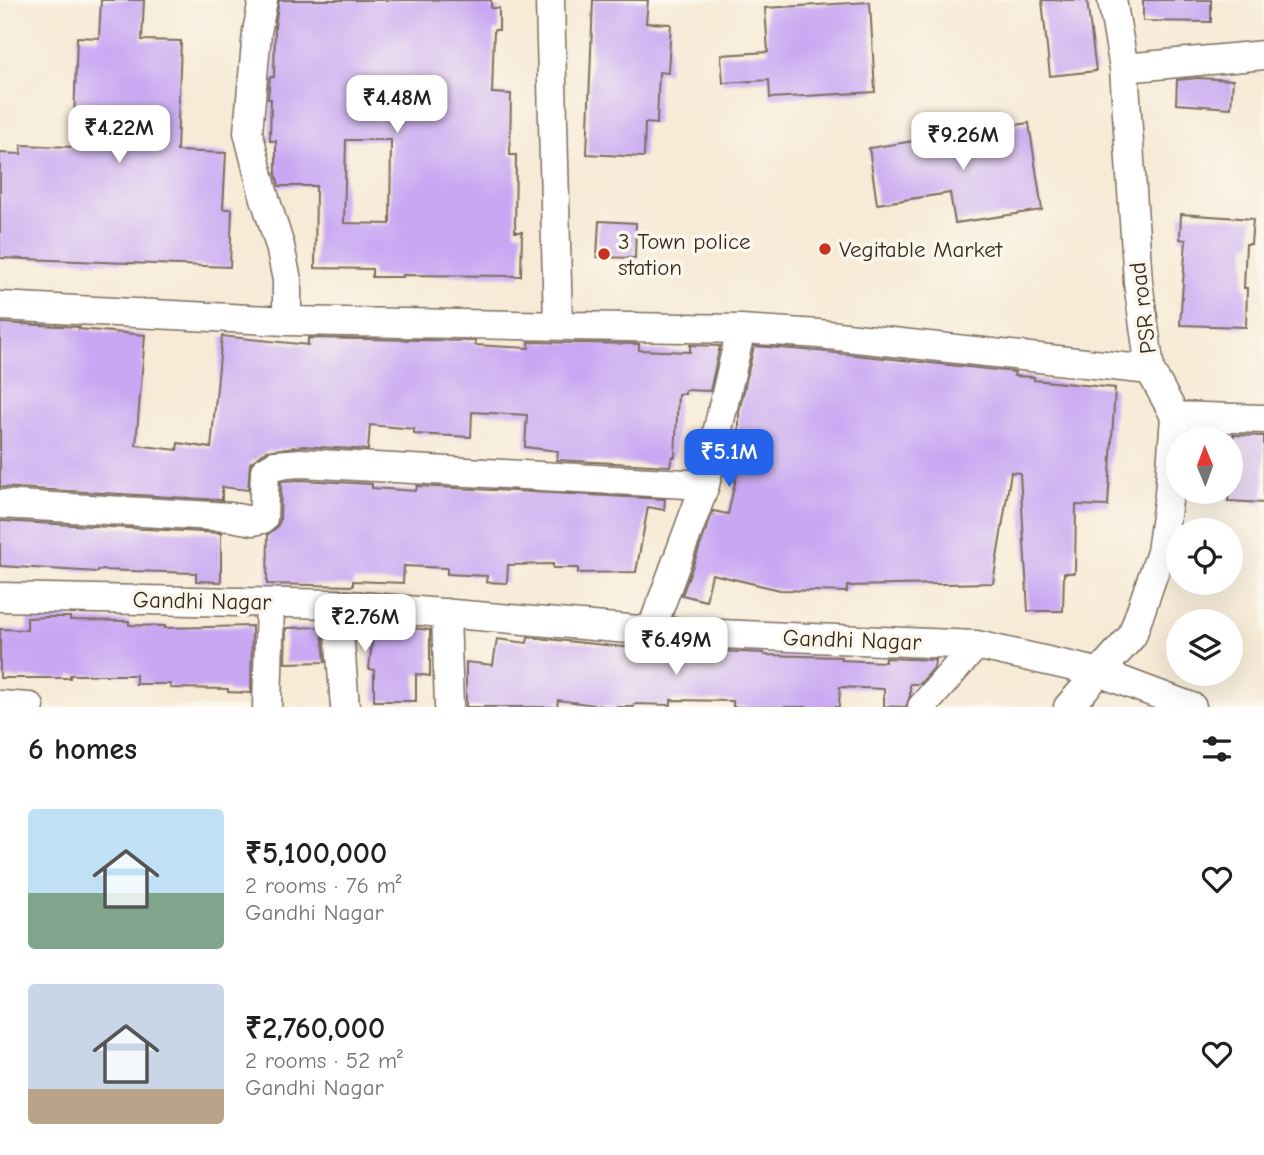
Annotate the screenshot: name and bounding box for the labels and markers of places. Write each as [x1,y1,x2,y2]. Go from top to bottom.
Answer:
pin: ₹4.48M [340,76,454,135]
pin: ₹4.22M [62,106,176,165]
pin: ₹9.26M [906,113,1020,172]
place label: 3 Town police station [618,228,751,281]
place label: Vegitable Market [839,236,1004,263]
marker: Vegitable Market [817,241,833,257]
marker: 3 Town police station [596,246,612,262]
pin: ₹5.1M [680,430,778,489]
pin: ₹2.76M [308,594,422,654]
pin: ₹6.49M [619,618,733,677]

